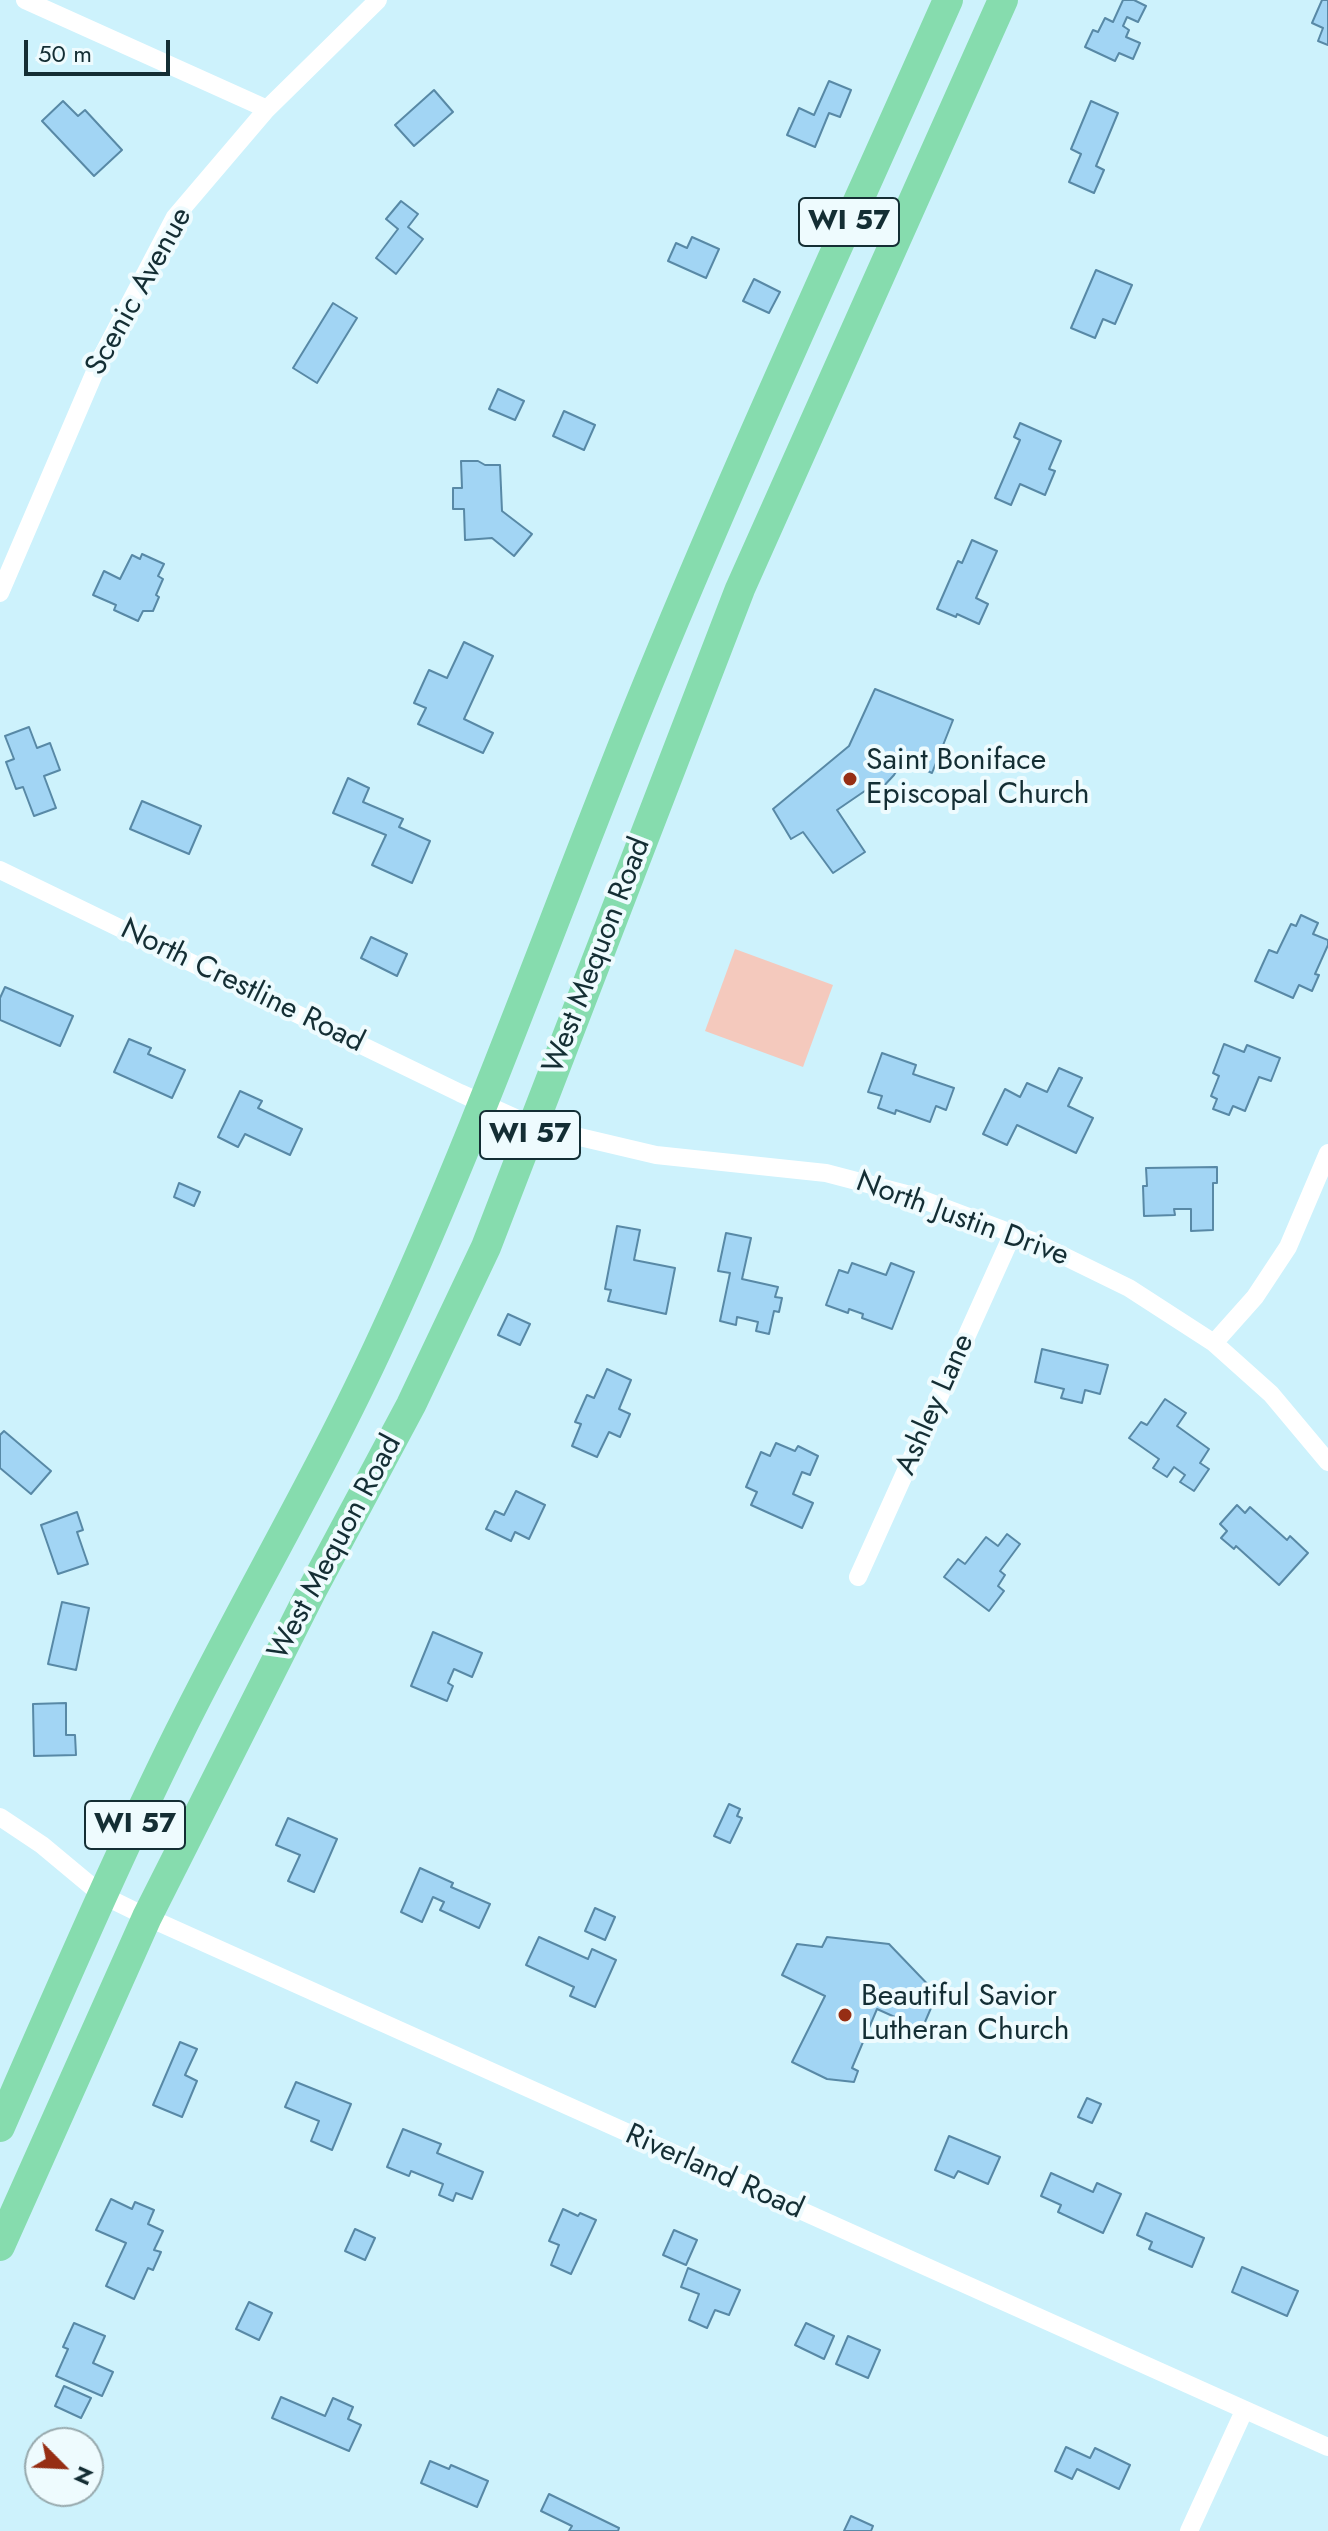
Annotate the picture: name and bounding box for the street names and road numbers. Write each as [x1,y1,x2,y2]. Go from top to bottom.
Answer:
road number: WI 57 [799,198,899,246]
street label: Scenic Avenue [79,202,201,382]
street label: West Mequon Road [536,833,660,1079]
street label: North Crestline Road [114,912,370,1062]
road number: WI 57 [480,1111,580,1159]
street label: North Justin Drive [851,1165,1073,1275]
street label: Ashley Lane [889,1329,983,1481]
street label: West Mequon Road [262,1429,410,1667]
road number: WI 57 [85,1801,185,1849]
street label: Riverland Road [619,2118,809,2228]

